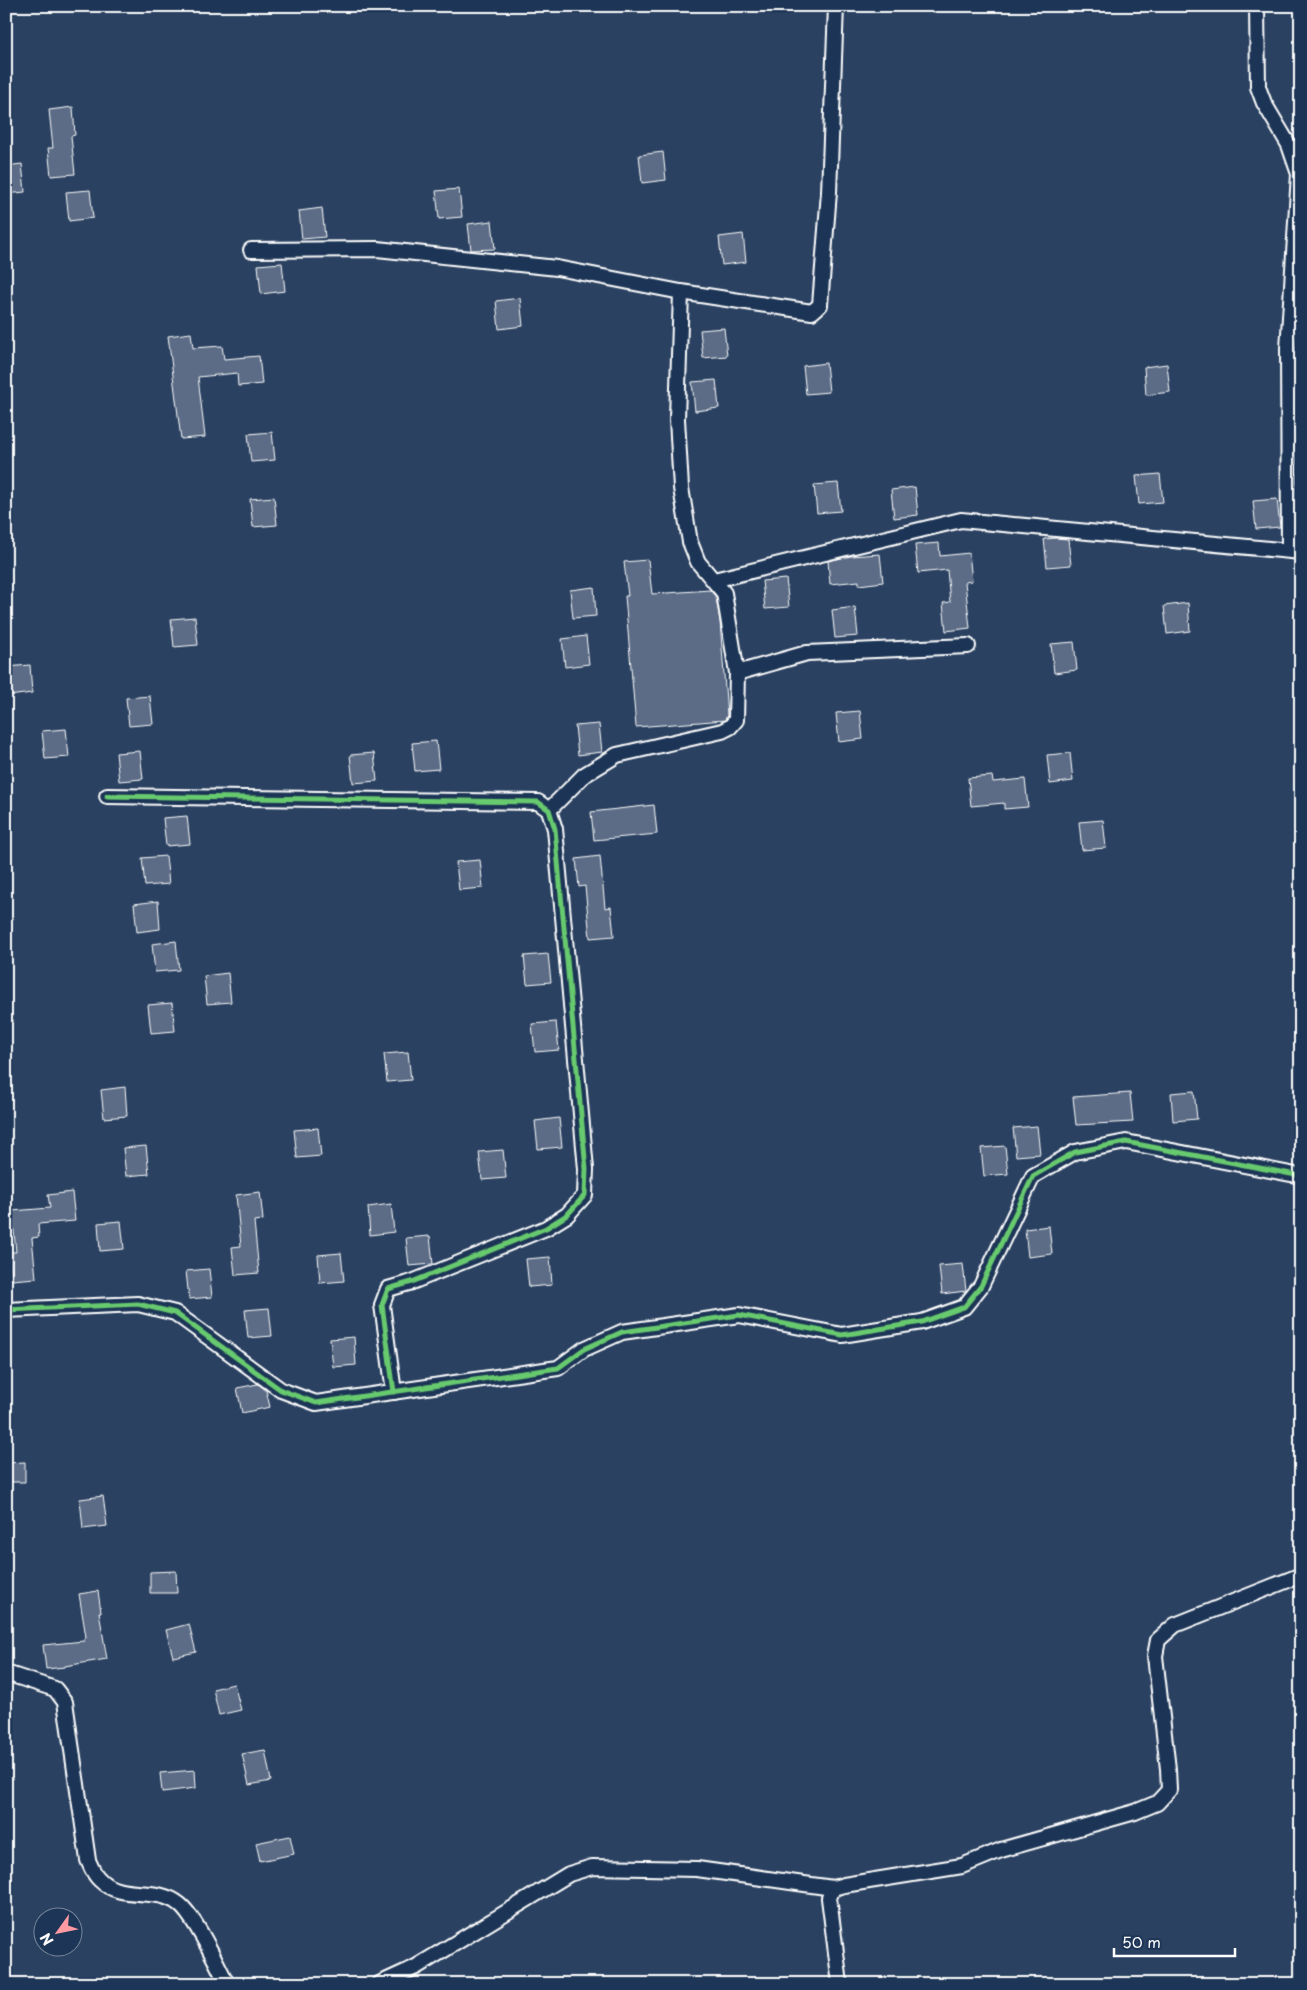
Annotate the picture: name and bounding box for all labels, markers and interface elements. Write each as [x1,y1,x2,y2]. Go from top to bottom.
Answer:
north arrow [32,1908,82,1958]
scale bar [1114,1925,1236,1957]
text: N [35,1929,59,1950]
text: 50 m [1122,1930,1161,1953]

